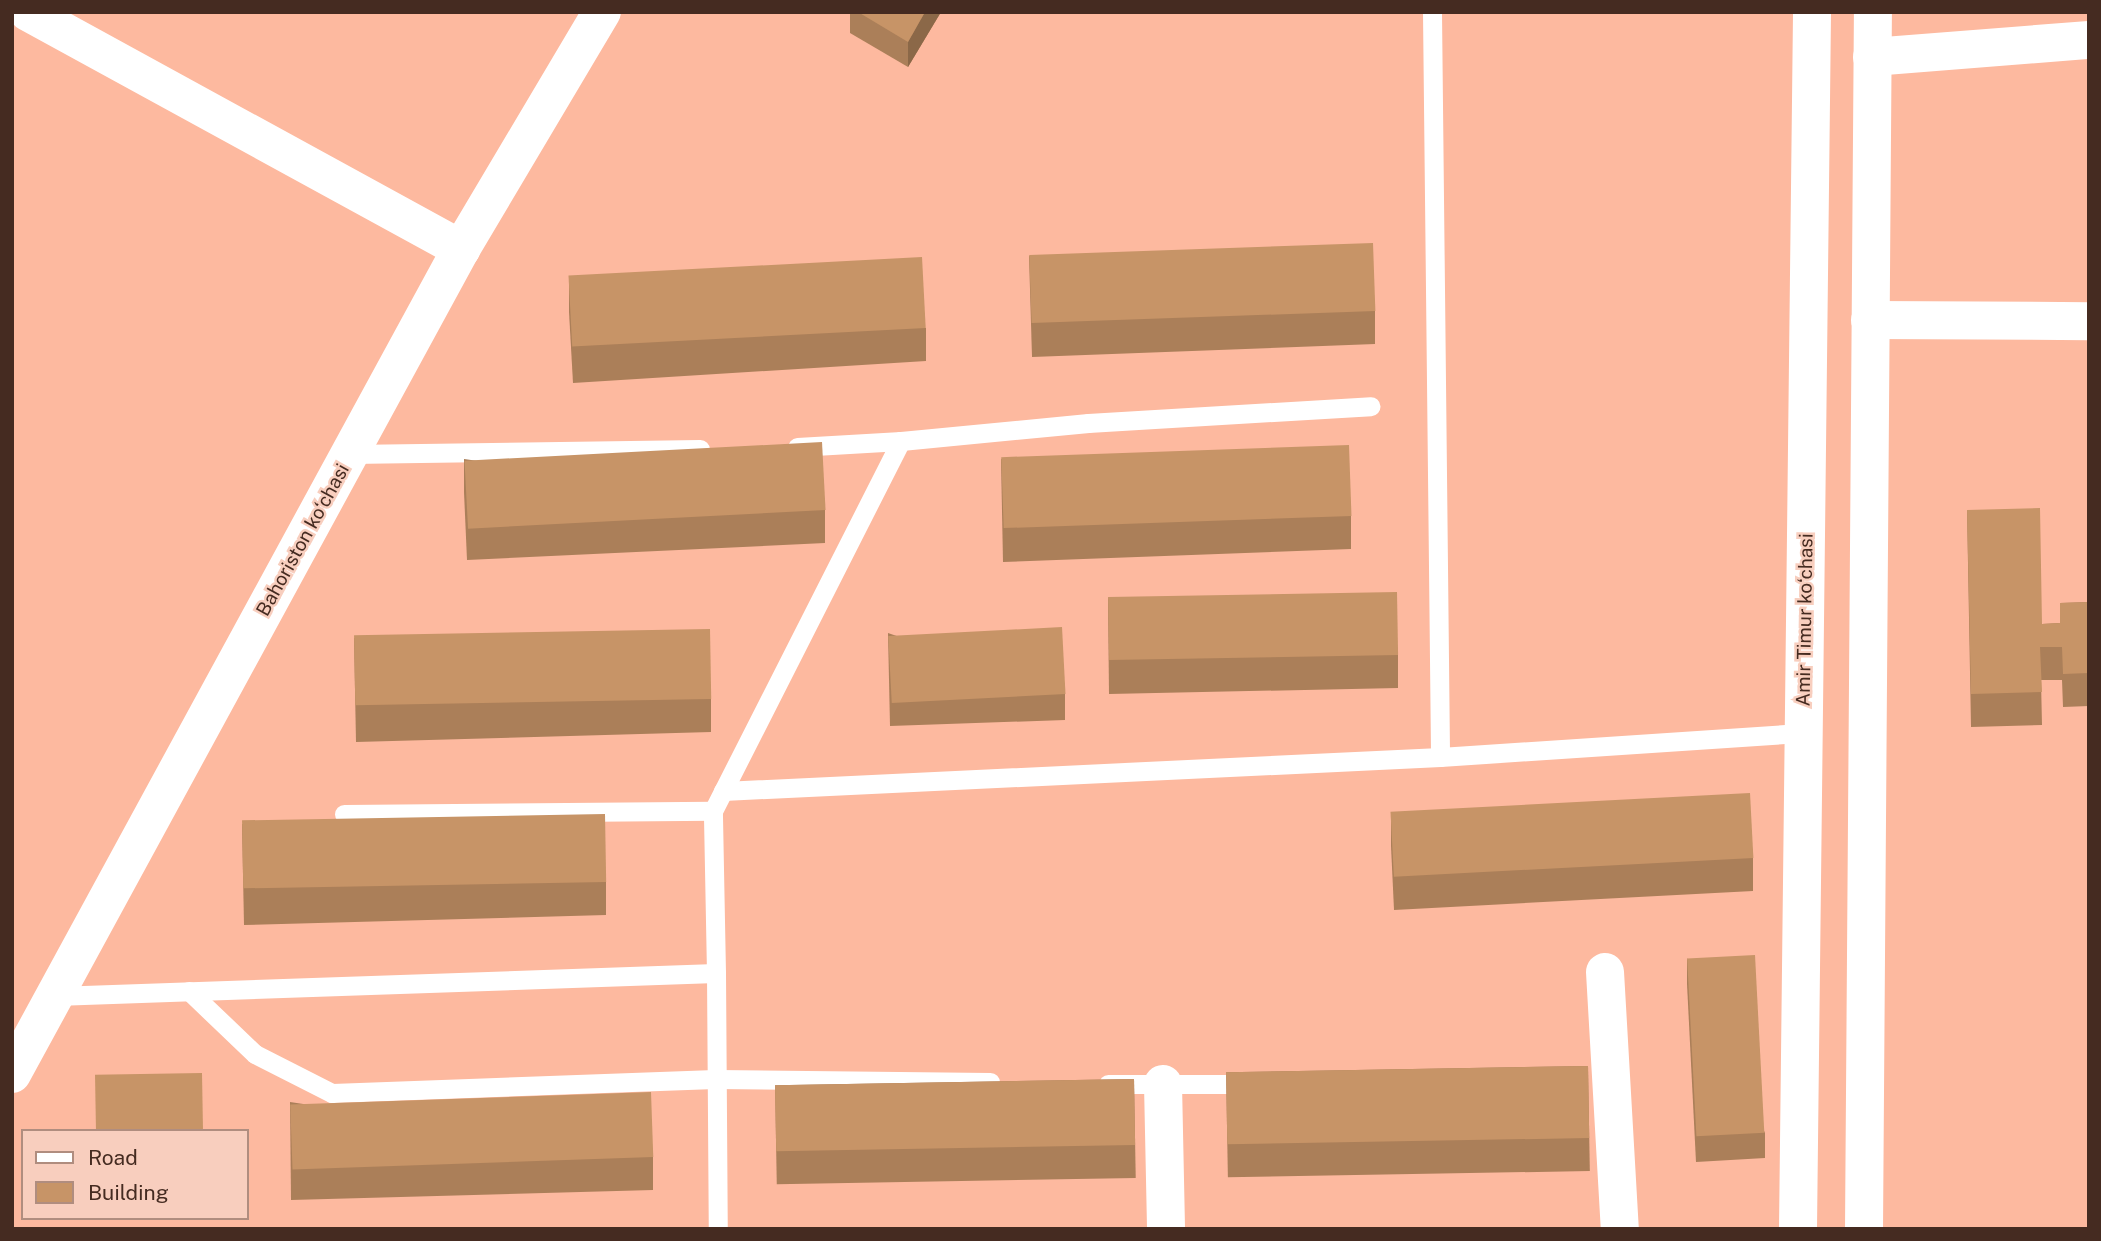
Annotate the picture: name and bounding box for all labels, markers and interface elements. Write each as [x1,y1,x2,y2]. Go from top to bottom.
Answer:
street label: Bahoriston ko‘chasi [252,460,354,620]
street label: Amir Timur ko‘chasi [1792,533,1818,707]
legend [21,1129,248,1220]
text: Road [88,1145,138,1170]
text: Building [88,1180,169,1205]

